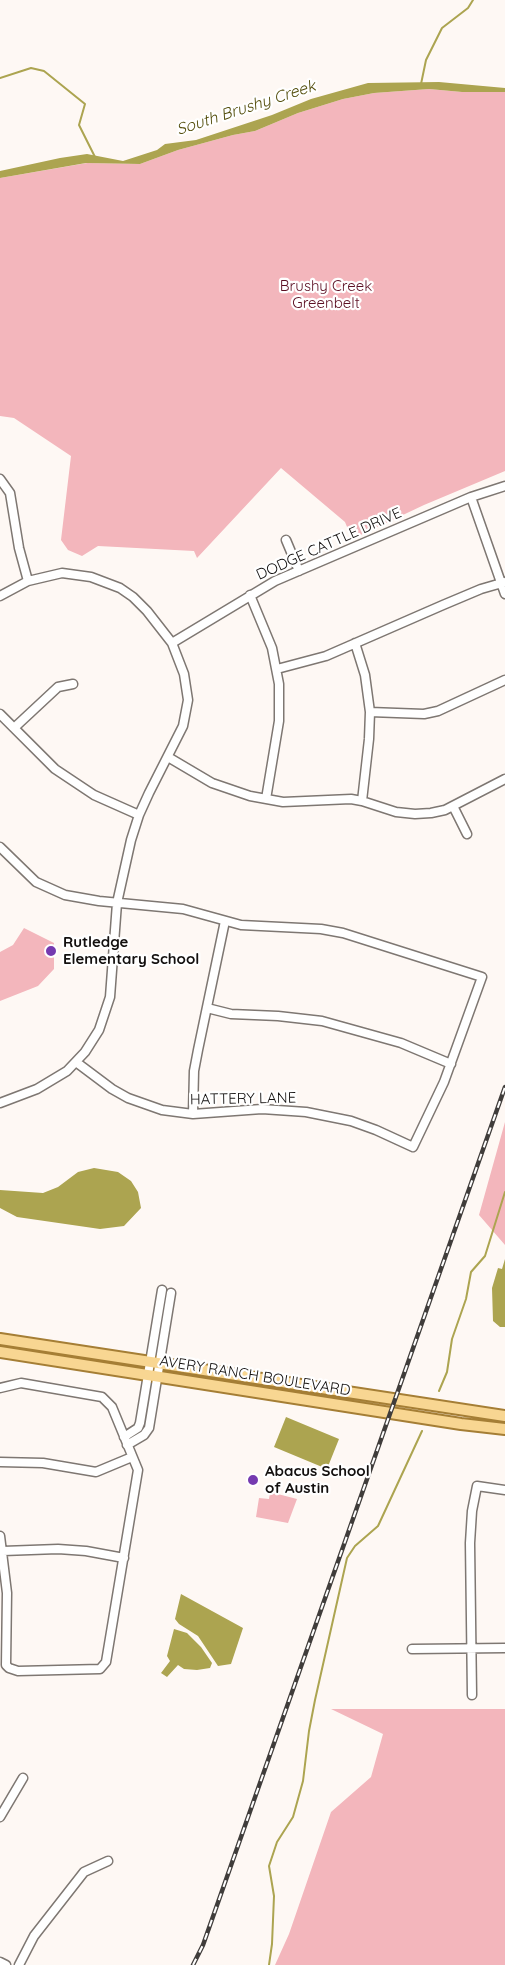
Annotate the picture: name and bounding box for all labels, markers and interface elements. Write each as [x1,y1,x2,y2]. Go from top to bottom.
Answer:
water label: South Brushy Creek [174,76,318,140]
park label: Brushy Creek Greenbelt [280,277,372,312]
street label: DODGE CATTLE DRIVE [254,504,404,584]
place label: Rutledge Elementary School [63,933,199,968]
marker: Rutledge Elementary School [44,944,58,958]
street label: HATTERY LANE [190,1089,296,1109]
street label: AVERY RANCH BOULEVARD [158,1352,352,1400]
place label: Abacus School of Austin [265,1462,370,1497]
marker: Abacus School of Austin [246,1473,260,1487]

